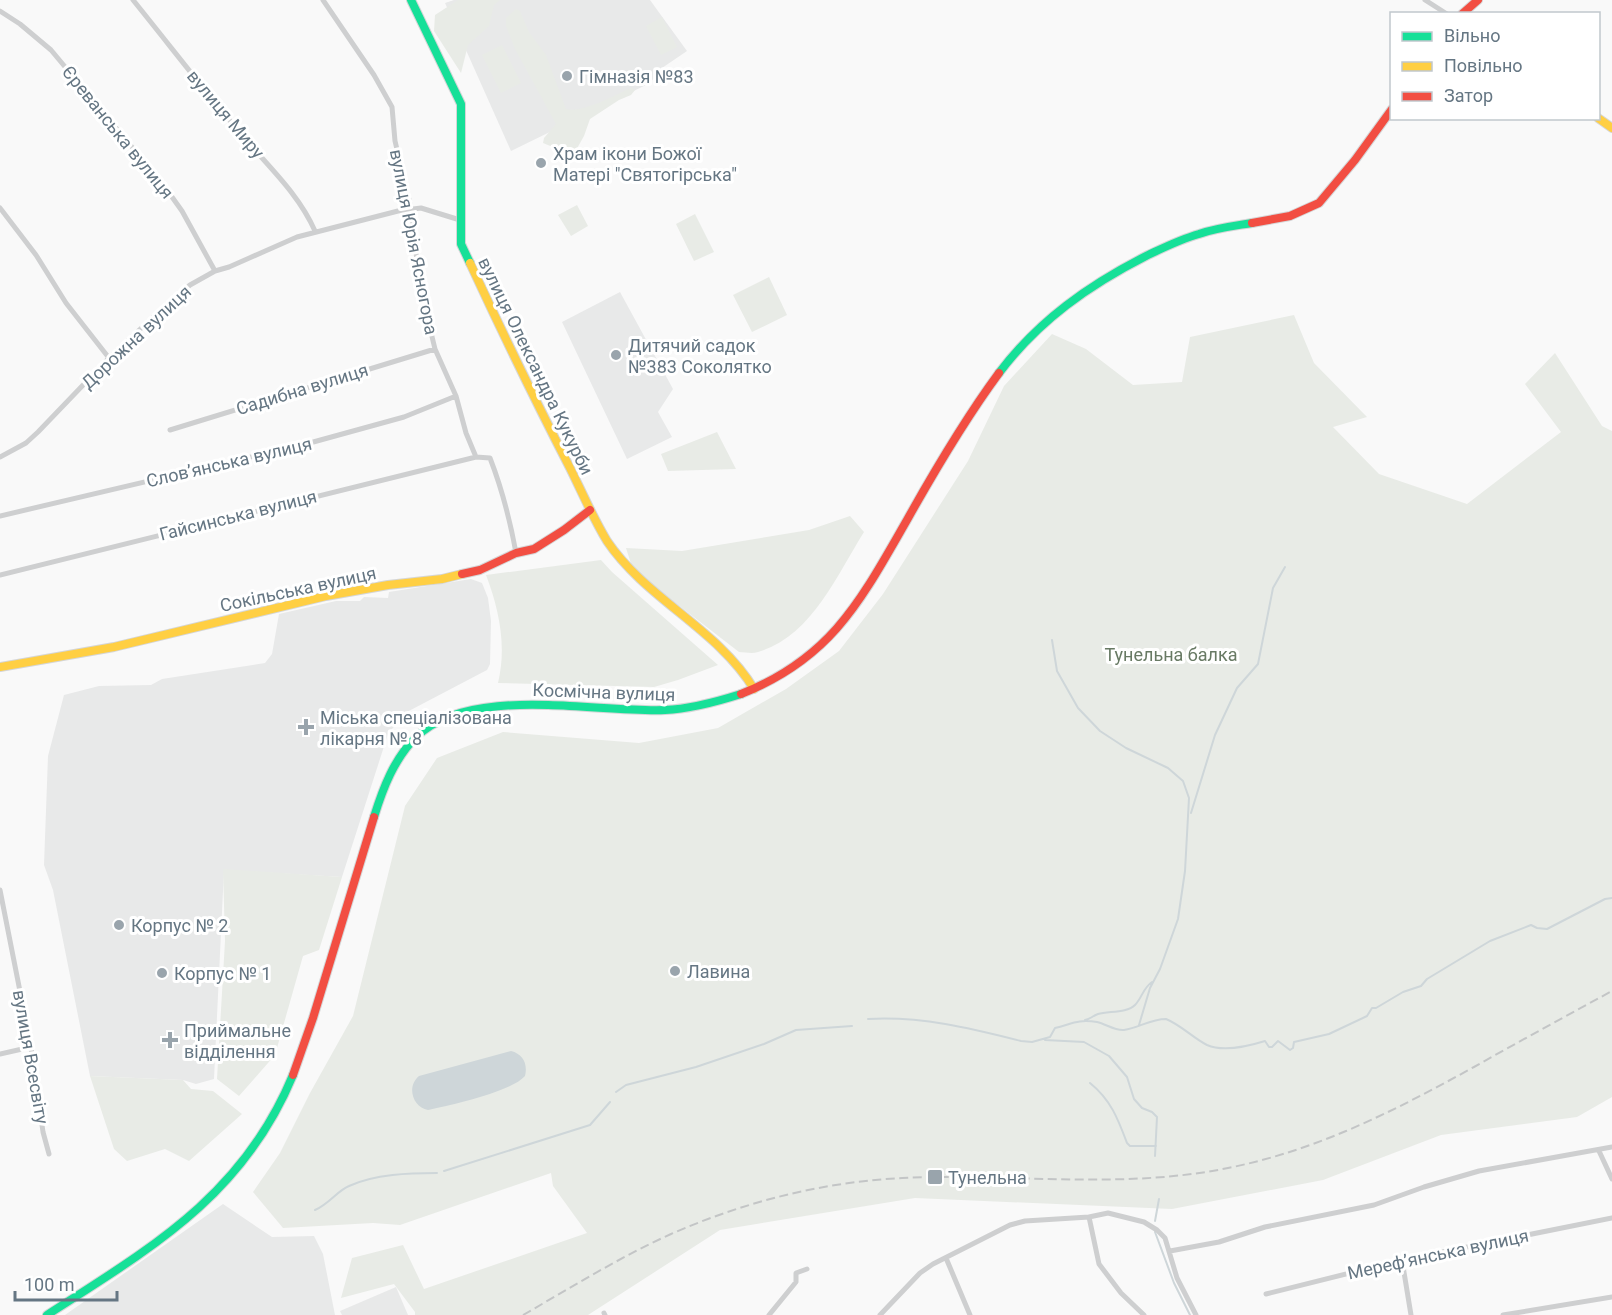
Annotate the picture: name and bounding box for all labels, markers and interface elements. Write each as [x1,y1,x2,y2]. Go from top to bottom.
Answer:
legend [1390,12,1600,120]
text: Вільно [1444,25,1500,46]
text: Повільно [1444,55,1523,76]
street label: Єреванська вулиця [58,61,178,203]
street label: вулиця Миру [183,66,269,163]
place label: Гімназія №83 [579,66,694,87]
marker: Гімназія №83 [560,69,574,83]
text: Затор [1444,85,1493,106]
place label: Храм ікони Божої Матері "Святогірська" [553,143,737,185]
street label: вулиця Юрія Ясногора [386,148,442,336]
marker: Храм ікони Божої Матері "Святогірська" [534,156,548,170]
street label: вулиця Олександра Кукурби [474,254,598,478]
street label: Дорожна вулиця [77,281,195,393]
place label: Дитячий садок №383 Соколятко [628,335,772,377]
marker: Дитячий садок №383 Соколятко [609,348,623,362]
street label: Садибна вулиця [233,359,371,419]
street label: Словʼянська вулиця [144,433,314,491]
street label: Гайсинська вулиця [157,485,319,545]
street label: Сокільська вулиця [218,562,378,616]
park label: Тунельна балка [1104,644,1238,665]
street label: Космічна вулиця [532,679,676,705]
place label: Міська спеціалізована лікарня № 8 [320,707,512,749]
marker: Міська спеціалізована лікарня № 8 [297,718,315,736]
place label: Корпус № 2 [131,915,228,936]
marker: Корпус № 2 [112,918,126,932]
place label: Лавина [687,961,750,982]
place label: Корпус № 1 [174,963,271,984]
marker: Лавина [668,964,682,978]
marker: Корпус № 1 [155,966,169,980]
street label: вулиця Всесвіту [9,988,53,1126]
place label: Приймальне відділення [184,1020,291,1062]
marker: Приймальне відділення [161,1031,179,1049]
place label: Тунельна [948,1167,1027,1188]
marker: Тунельна [926,1168,944,1186]
street label: Мерефʼянська вулиця [1346,1225,1530,1283]
scale bar [15,1264,117,1302]
text: 100 m [24,1274,75,1295]

